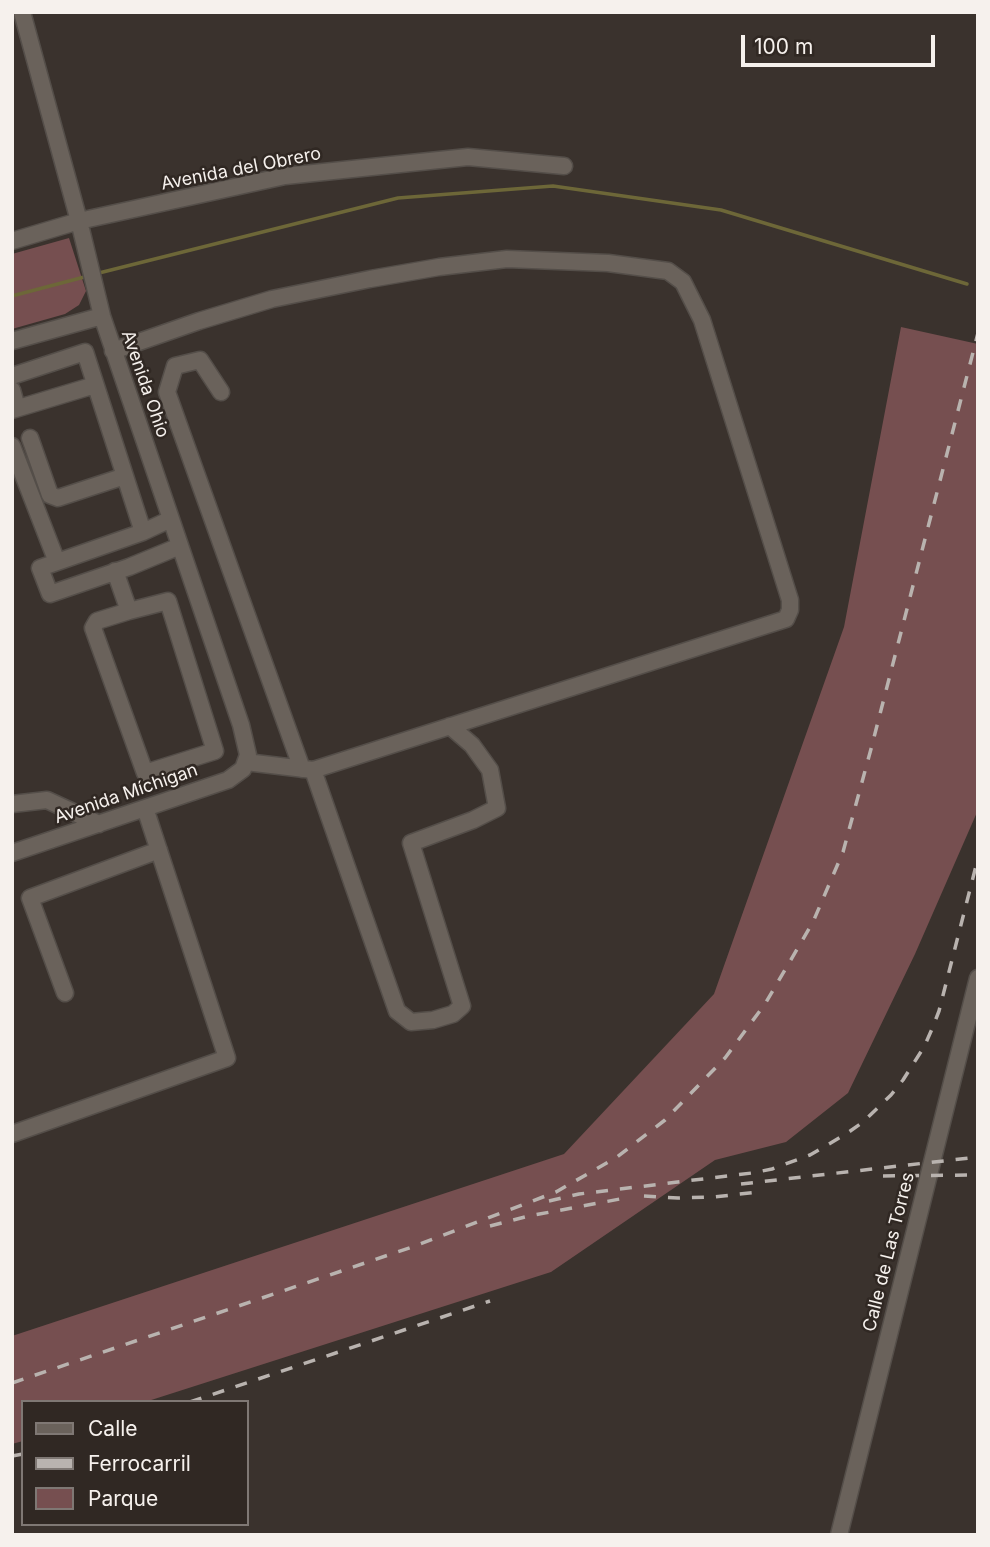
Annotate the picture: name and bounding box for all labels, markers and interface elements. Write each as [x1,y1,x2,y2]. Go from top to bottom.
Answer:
scale bar [745,21,939,65]
text: 100 m [754,34,813,59]
street label: Avenida del Obrero [159,143,323,195]
street label: Avenida Ohio [117,327,173,441]
street label: Avenida Míchigan [51,759,201,829]
street label: Calle de Las Torres [859,1170,919,1334]
legend [21,1400,248,1526]
text: Calle [88,1416,138,1441]
text: Ferrocarril [88,1451,191,1476]
text: Parque [88,1486,158,1511]

